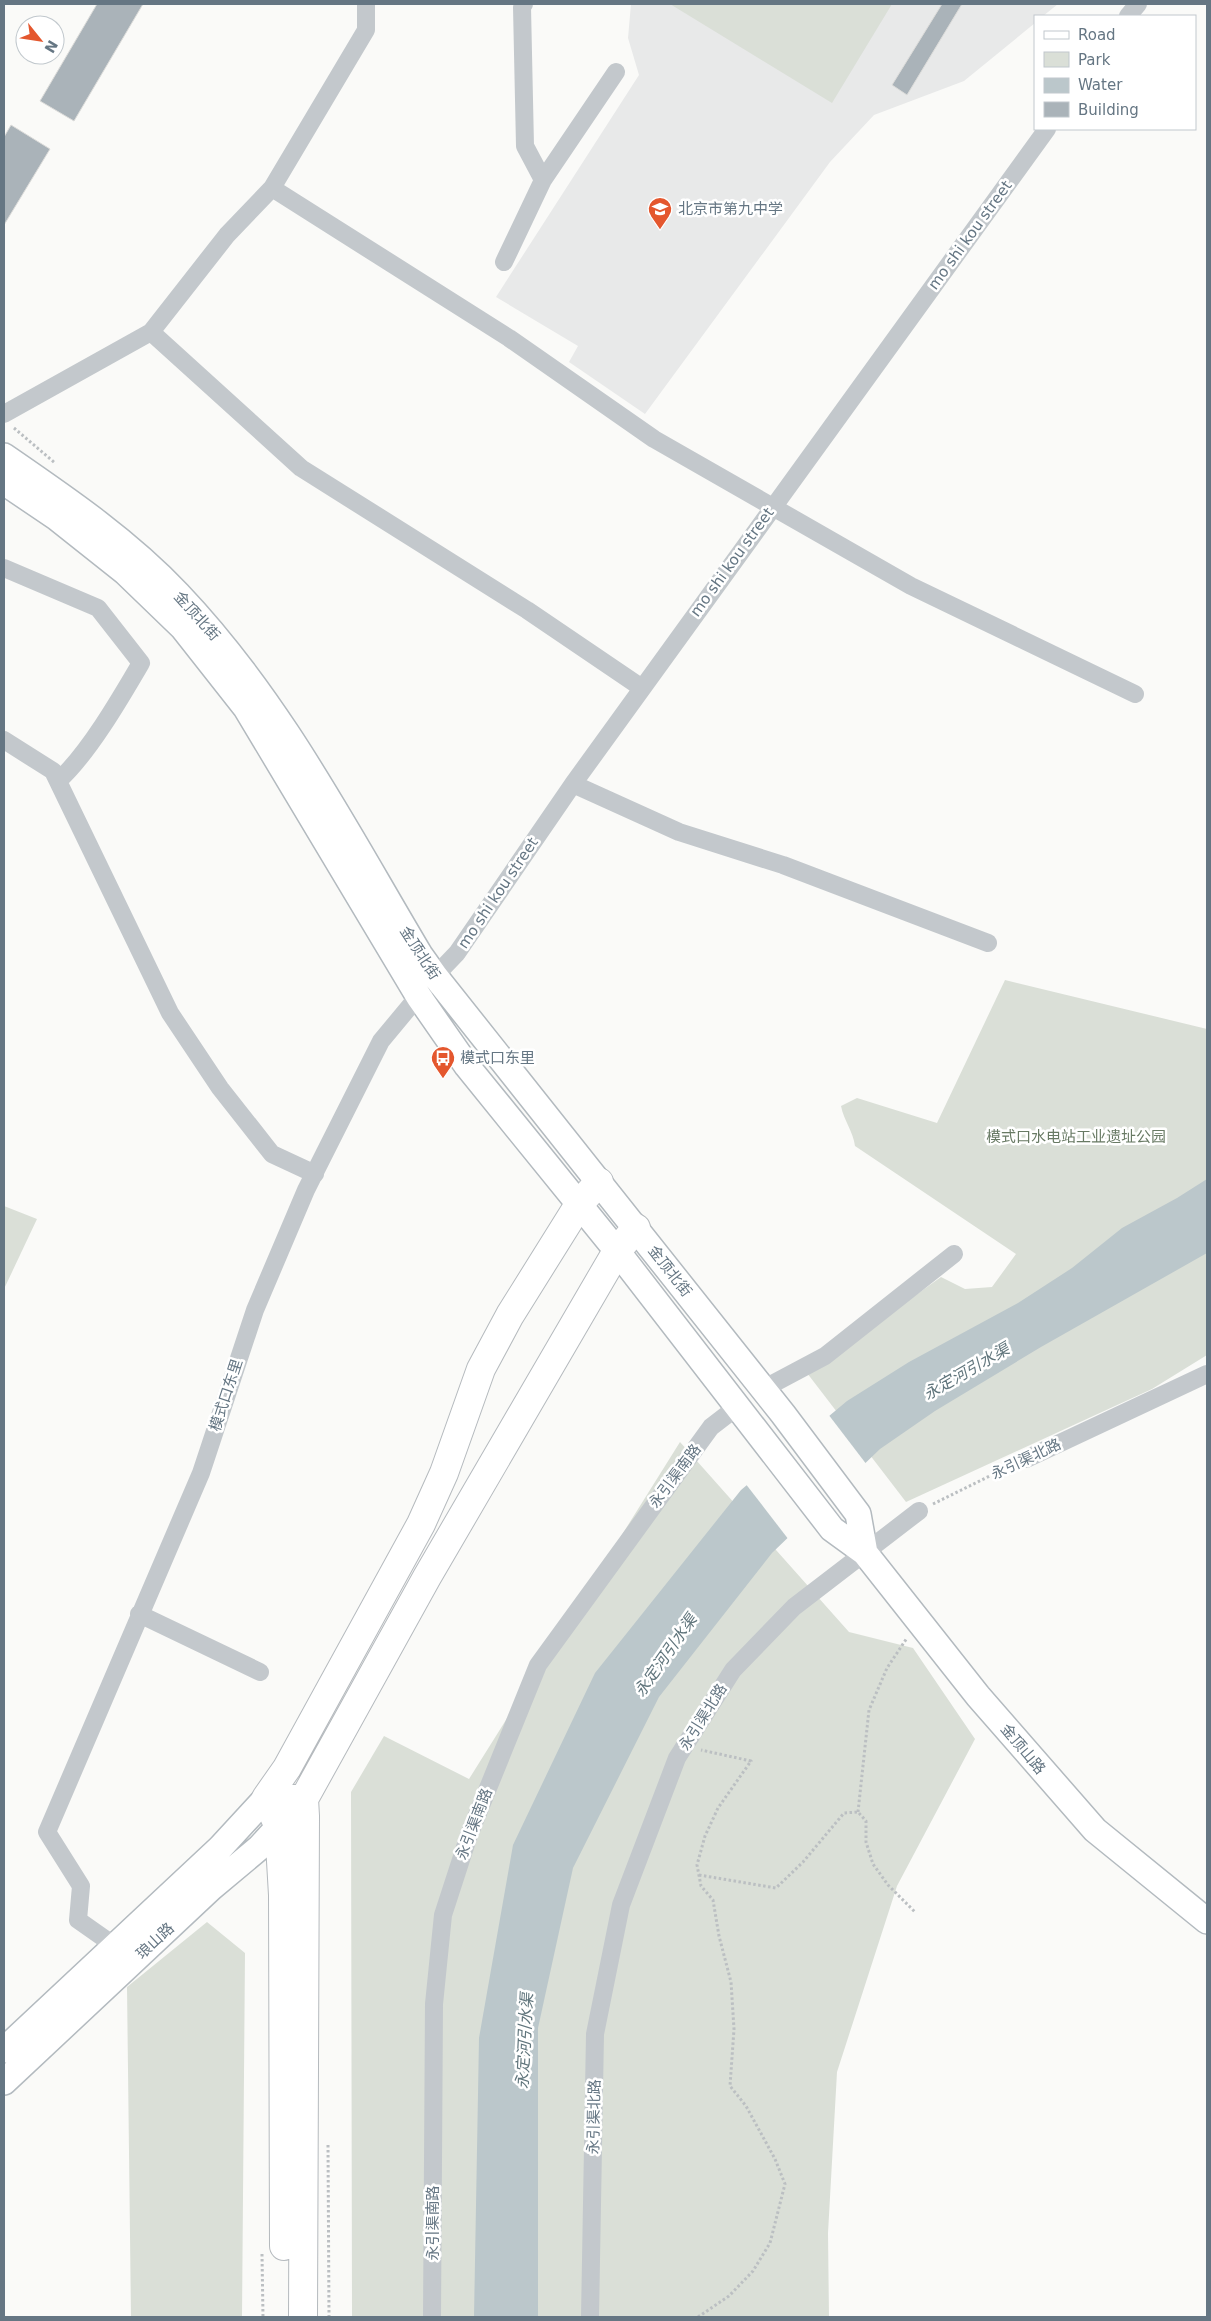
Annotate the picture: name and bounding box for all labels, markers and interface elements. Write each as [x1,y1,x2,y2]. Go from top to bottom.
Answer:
north arrow [15,15,65,65]
legend [1034,15,1196,130]
text: Road [1078,26,1116,44]
text: N [41,37,61,56]
text: Park [1078,51,1111,69]
text: Water [1078,76,1123,94]
text: Building [1078,101,1139,119]
street label: mo shi kou street [924,177,1016,293]
school or university icon: 北京市第九中学 [647,196,673,230]
place label: 北京市第九中学 [678,200,783,218]
street label: mo shi kou street [686,504,778,620]
street label: 金顶北街 [170,588,224,644]
street label: mo shi kou street [454,834,542,952]
street label: 金顶北街 [396,923,444,983]
bus stop icon: 模式口东里 [430,1045,456,1079]
place label: 模式口东里 [460,1049,535,1067]
park label: 模式口水电站工业遗址公园 [986,1128,1166,1146]
street label: 金顶北街 [644,1242,696,1300]
water label: 永定河引水渠 [920,1338,1014,1404]
street label: 模式口东里 [206,1357,246,1433]
street label: 永引渠北路 [988,1435,1064,1483]
street label: 永引渠南路 [645,1441,705,1511]
water label: 永定河引水渠 [630,1609,702,1700]
street label: 永引渠北路 [675,1680,731,1754]
street label: 金顶山路 [997,1720,1049,1778]
street label: 永引渠南路 [452,1786,496,1862]
street label: 琅山路 [132,1919,178,1963]
water label: 永定河引水渠 [512,1991,537,2089]
street label: 永引渠北路 [584,2079,604,2155]
street label: 永引渠南路 [424,2185,442,2261]

